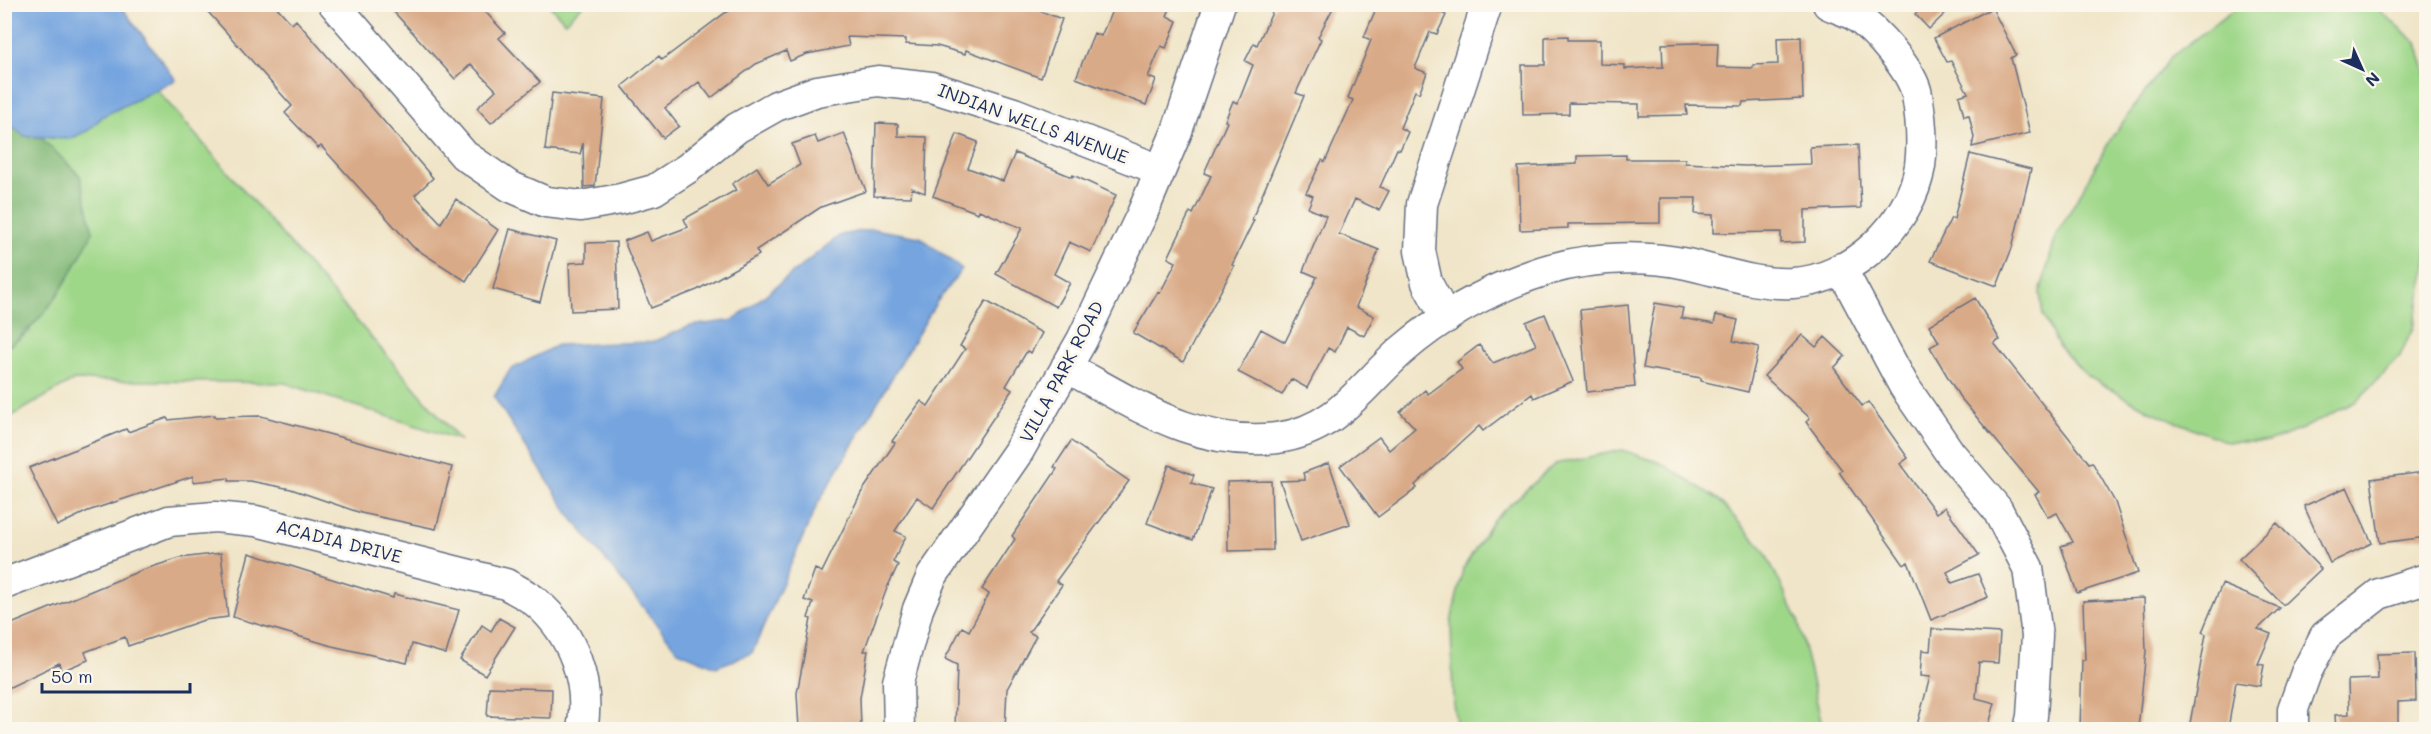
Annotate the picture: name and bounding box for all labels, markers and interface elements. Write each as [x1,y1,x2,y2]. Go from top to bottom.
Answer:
north arrow [2332,39,2392,99]
text: N [2361,68,2385,92]
street label: INDIAN WELLS AVENUE [935,77,1132,169]
street label: VILLA PARK ROAD [1014,296,1109,447]
street label: ACADIA DRIVE [274,514,405,568]
scale bar [42,656,190,694]
text: 50 m [51,664,93,688]

